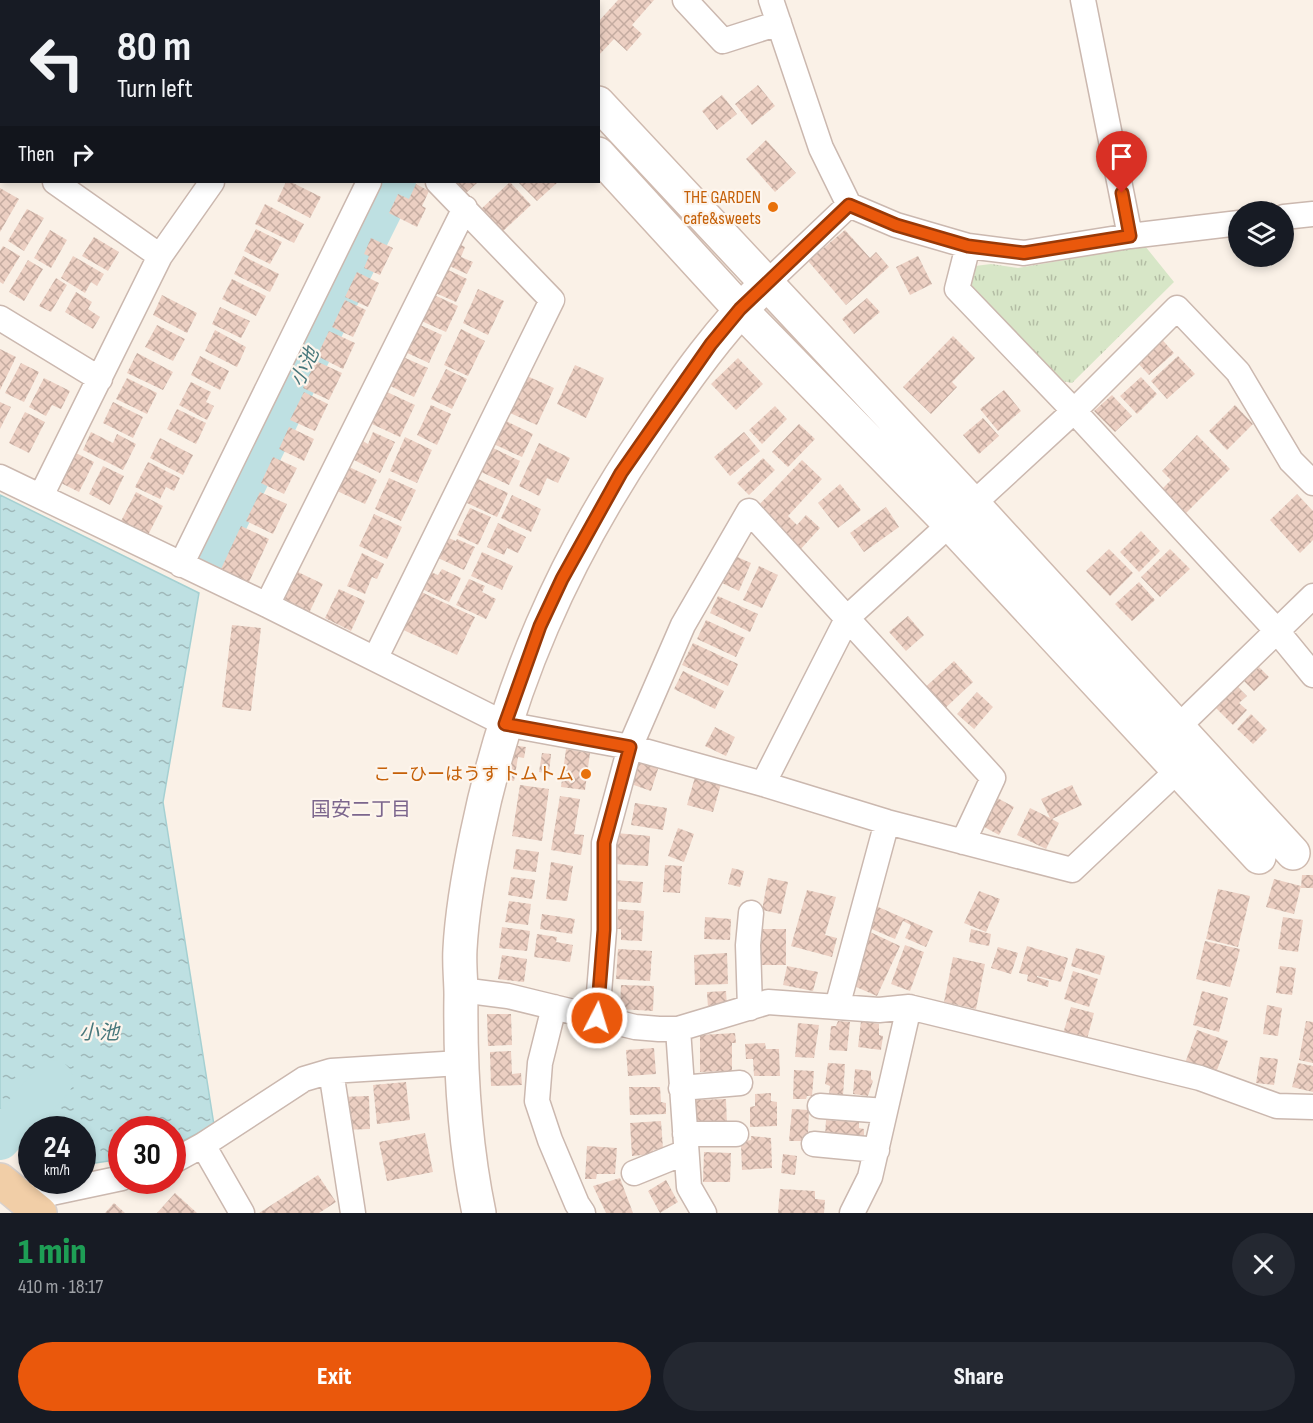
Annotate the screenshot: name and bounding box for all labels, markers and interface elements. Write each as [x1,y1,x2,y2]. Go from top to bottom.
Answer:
text: 80 m [117,22,191,73]
icon: left [18,24,96,102]
text: Turn left [117,73,193,105]
pin [1096,131,1147,193]
icon: right [66,138,99,171]
icon: arrive [1105,140,1138,173]
text: Then [18,141,54,168]
place label: THE GARDEN cafe&sweets [683,187,761,229]
marker: THE GARDEN cafe&sweets [766,200,780,214]
map controls [1228,201,1294,267]
button: layers [1228,201,1294,267]
water label: 小池 [285,342,325,391]
place label: こーひーはうす トムトム [373,764,574,785]
marker: こーひーはうす トムトム [579,767,593,781]
district label: 国安二丁目 [311,798,411,822]
position arrow [565,986,629,1050]
water label: 小池 [79,1021,121,1045]
speed limit sign: 30 [108,1116,186,1194]
text: 24 [44,1130,70,1166]
text: km/h [44,1161,70,1180]
text: 1 min [18,1231,86,1274]
button: close [1232,1233,1295,1296]
text: 410 m · 18:17 [18,1275,103,1299]
button: Exit [18,1342,651,1411]
button: Share [663,1342,1295,1411]

